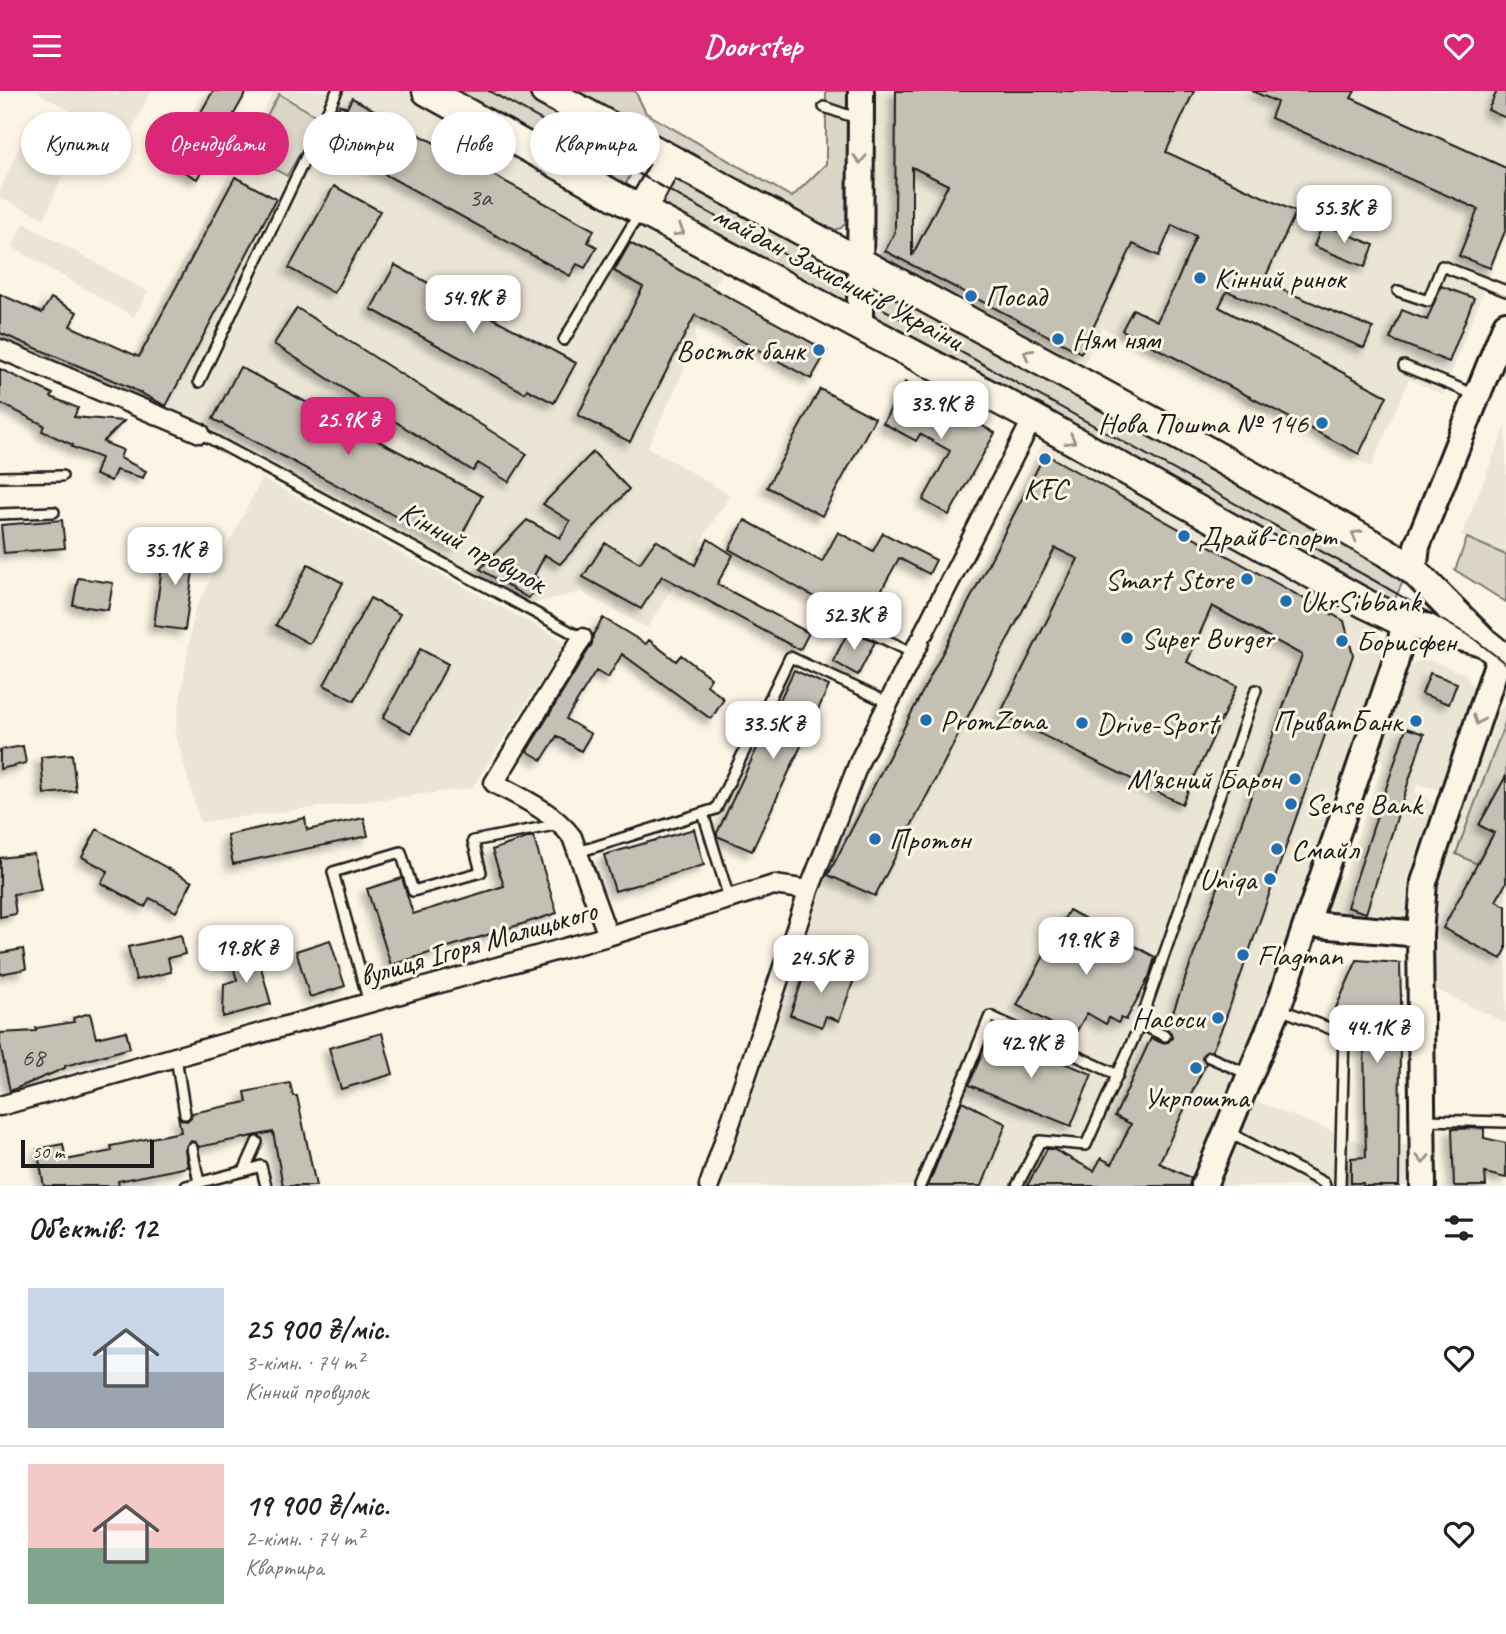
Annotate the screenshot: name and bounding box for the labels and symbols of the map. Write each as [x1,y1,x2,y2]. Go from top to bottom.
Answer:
one-way arrow [852,154,868,165]
house number: 3а [468,181,493,214]
pin: 55.3K ₴ [1279,185,1409,245]
street label: майдан Захисників України [706,195,971,360]
one-way arrow [673,223,685,236]
place label: Кінний ринок [1214,259,1348,297]
marker: Кінний ринок [1192,270,1208,286]
pin: 54.9K ₴ [408,275,538,335]
place label: Посад [985,277,1048,315]
marker: Посад [963,288,979,304]
place label: Ням ням [1072,320,1162,358]
place label: Восток банк [676,331,807,369]
marker: Ням ням [1050,331,1066,347]
marker: Восток банк [811,342,827,358]
one-way arrow [1023,349,1036,362]
pin: 33.9K ₴ [876,381,1006,441]
pin: 25.9K ₴ [283,397,413,457]
place label: Нова Пошта № 146 [1098,404,1309,442]
marker: Нова Пошта № 146 [1314,415,1330,431]
one-way arrow [1064,432,1077,445]
marker: KFC [1037,451,1053,467]
place label: KFC [1023,469,1070,507]
street label: Кінний провулок [393,492,555,603]
place label: Драйв-спорт [1198,517,1339,555]
pin: 35.1K ₴ [110,527,240,587]
marker: Драйв-спорт [1176,528,1192,544]
one-way arrow [1351,530,1364,543]
place label: Smart Store [1105,560,1235,598]
marker: Smart Store [1239,571,1255,587]
place label: UkrSibbank [1300,582,1422,620]
pin: 52.3K ₴ [789,593,919,652]
marker: UkrSibbank [1278,593,1294,609]
place label: Super Burger [1141,619,1276,657]
place label: Борисфен [1356,622,1458,660]
marker: Super Burger [1119,630,1135,646]
marker: Борисфен [1334,633,1350,649]
pin: 33.5K ₴ [708,701,838,761]
place label: PromZona [940,701,1048,739]
place label: ПриватБанк [1273,702,1404,740]
place label: Drive-Sport [1096,704,1221,742]
marker: PromZona [918,712,934,728]
marker: ПриватБанк [1408,713,1424,729]
one-way arrow [1472,713,1486,725]
marker: Drive-Sport [1074,715,1090,731]
place label: М'ясний Барон [1127,760,1283,798]
marker: М'ясний Барон [1287,771,1303,787]
place label: Sense Bank [1305,785,1424,823]
marker: Sense Bank [1283,796,1299,812]
place label: Протон [889,820,973,858]
place label: Смайл [1291,830,1361,868]
marker: Протон [867,831,883,847]
marker: Смайл [1269,841,1285,857]
place label: Uniqa [1199,860,1258,898]
marker: Uniqa [1262,871,1278,887]
street label: вулиця Ігоря Малицького [355,891,602,995]
pin: 19.9K ₴ [1021,917,1151,977]
pin: 19.8K ₴ [181,925,311,985]
pin: 24.5K ₴ [756,935,886,995]
place label: Flagman [1257,936,1344,974]
marker: Flagman [1235,947,1251,963]
place label: Насоси [1132,999,1206,1037]
pin: 44.1K ₴ [1312,1005,1442,1065]
marker: Насоси [1210,1010,1226,1026]
pin: 42.9K ₴ [966,1021,1096,1080]
house number: 68 [21,1041,47,1074]
marker: Укрпошта [1188,1060,1204,1076]
place label: Укрпошта [1144,1078,1250,1116]
scale bar [21,1137,154,1169]
one-way arrow [1415,1154,1431,1164]

